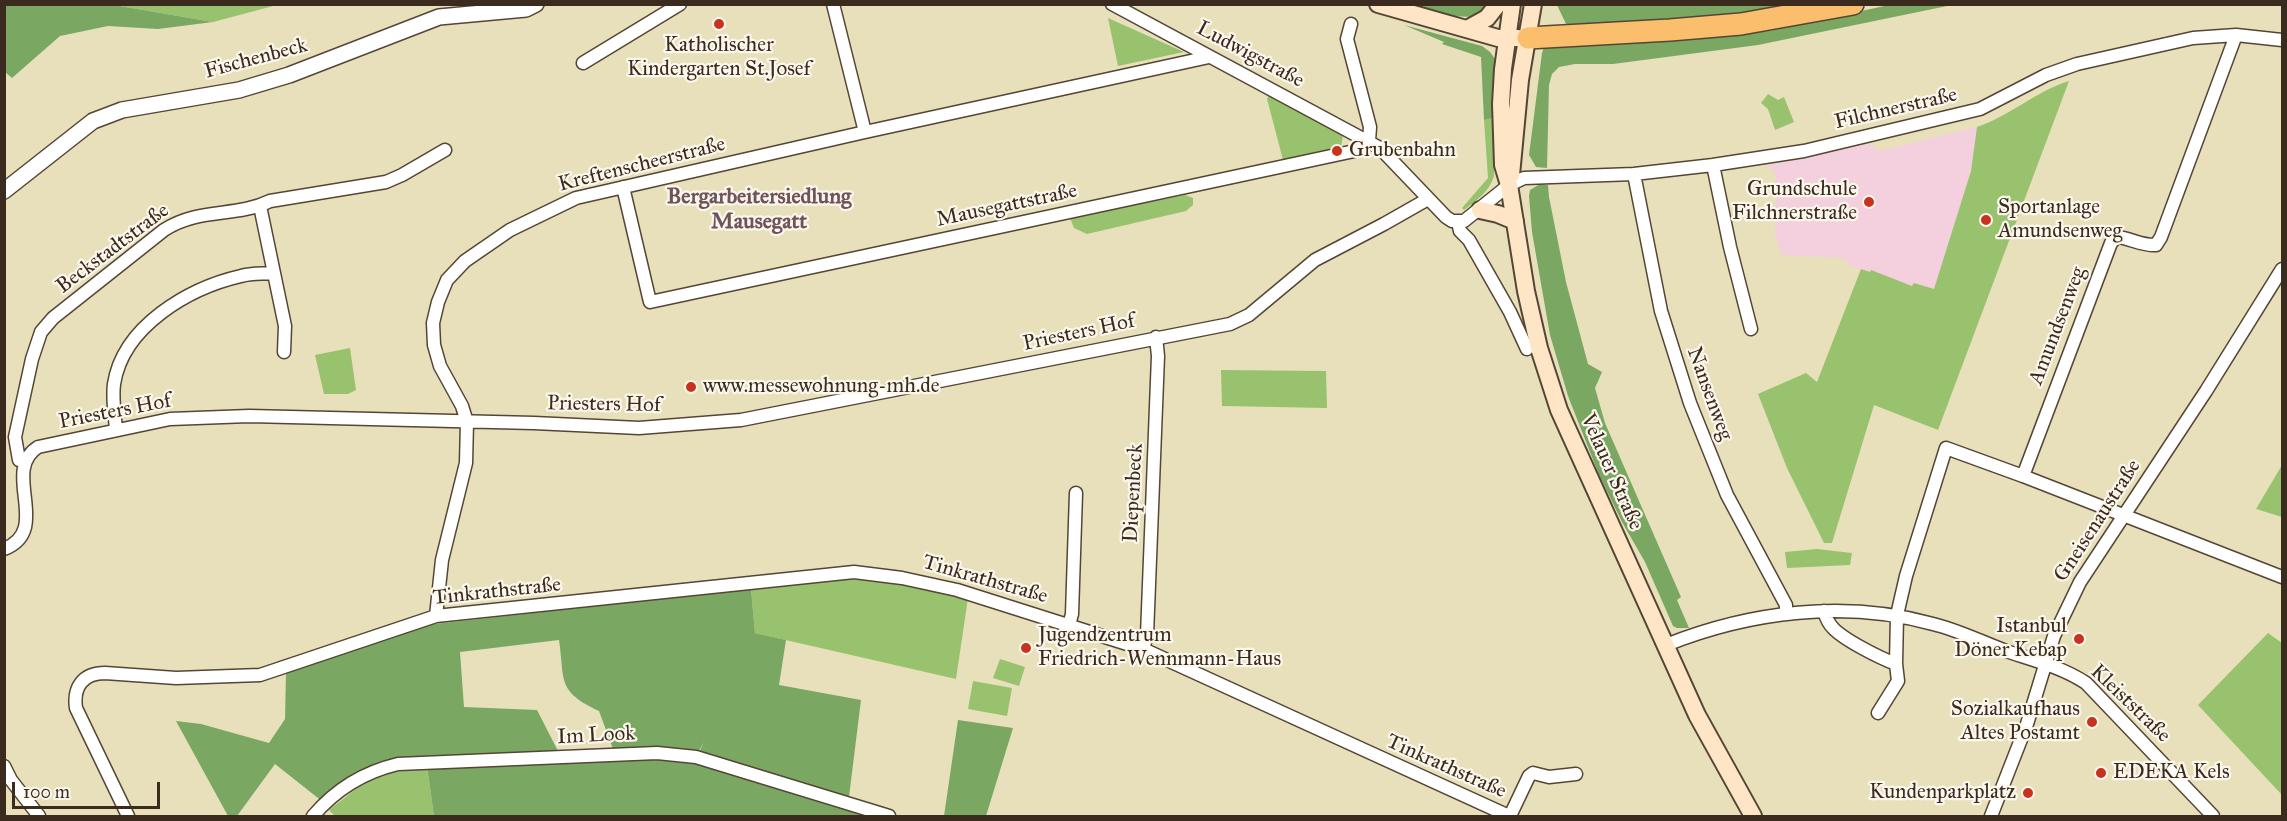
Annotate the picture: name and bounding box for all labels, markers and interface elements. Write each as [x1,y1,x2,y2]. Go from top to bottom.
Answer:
street label: Ludwigstraße [1192,16,1308,94]
marker: Katholischer Kindergarten St.Josef [712,17,726,31]
street label: Fischenbeck [202,33,310,85]
place label: Katholischer Kindergarten St.Josef [627,33,811,83]
street label: Filchnerstraße [1832,83,1960,135]
street label: Kreftenscheerstraße [556,132,728,198]
place label: Grubenbahn [1349,138,1456,164]
marker: Grubenbahn [1330,144,1344,158]
place label: Grundschule Filchnerstraße [1732,177,1857,227]
street label: Mausegattstraße [934,179,1080,233]
district label: Bergarbeitersiedlung Mausegatt [667,185,851,236]
marker: Grundschule Filchnerstraße [1862,195,1876,209]
place label: Sportanlage Amundsenweg [1998,195,2122,245]
street label: Beckstadtstraße [52,198,174,300]
marker: Sportanlage Amundsenweg [1979,213,1993,227]
street label: Amundsenweg [2024,263,2092,389]
street label: Priesters Hof [1021,309,1137,357]
street label: Nansenweg [1681,344,1737,444]
place label: www.messewohnung-mh.de [703,374,940,400]
marker: www.messewohnung-mh.de [684,380,698,394]
street label: Priesters Hof [57,389,173,435]
street label: Priesters Hof [547,391,661,419]
street label: Velauer Straße [1574,410,1648,534]
street label: Diepenbeck [1119,443,1149,543]
street label: Gneisenaustraße [2049,455,2147,587]
street label: Tinkrathstraße [920,550,1050,610]
street label: Tinkrathstraße [432,573,562,611]
place label: Istanbul Döner Kebap [1954,614,2067,664]
place label: Jugendzentrum Friedrich-Wennmann-Haus [1038,623,1281,673]
marker: Istanbul Döner Kebap [2072,632,2086,646]
marker: Jugendzentrum Friedrich-Wennmann-Haus [1019,641,1033,655]
street label: Kleiststraße [2085,660,2175,748]
place label: Sozialkaufhaus Altes Postamt [1951,697,2080,747]
marker: Sozialkaufhaus Altes Postamt [2085,715,2099,729]
street label: Im Look [556,721,636,751]
street label: Tinkrathstraße [1382,729,1510,805]
place label: EDEKA Kels [2113,760,2230,786]
marker: EDEKA Kels [2094,766,2108,780]
scale bar [15,770,164,808]
place label: Kundenparkplatz [1869,780,2016,806]
text: 100 m [23,781,70,803]
marker: Kundenparkplatz [2021,786,2035,800]

